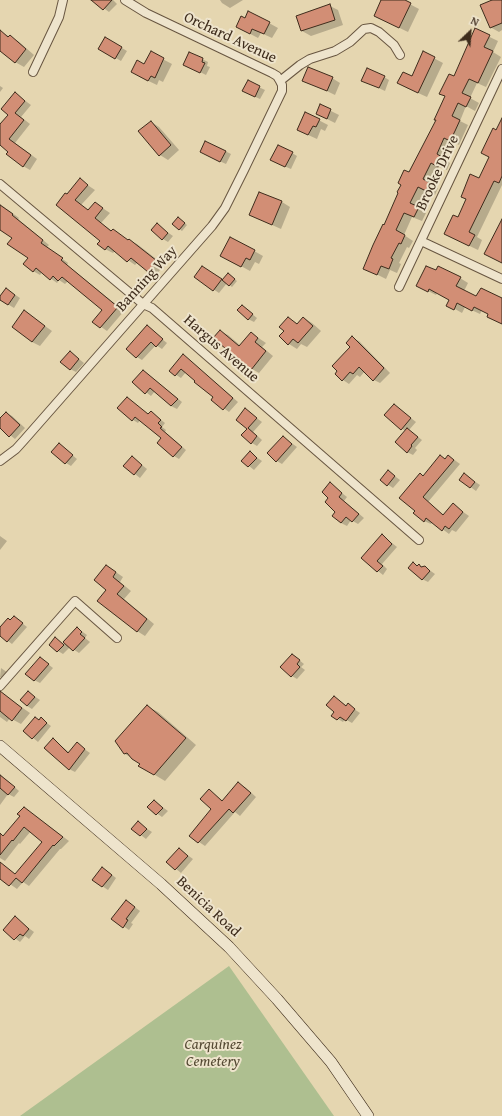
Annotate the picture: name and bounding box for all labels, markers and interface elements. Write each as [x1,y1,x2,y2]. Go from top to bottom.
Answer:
street label: Orchard Avenue [181,9,279,67]
north arrow [450,12,490,52]
text: N [468,12,482,30]
street label: Brooke Drive [413,132,463,214]
street label: Banning Way [113,242,181,316]
street label: Hargus Avenue [180,311,262,387]
street label: Benicia Road [172,873,244,941]
park label: Carquinez Cemetery [184,1036,242,1071]

